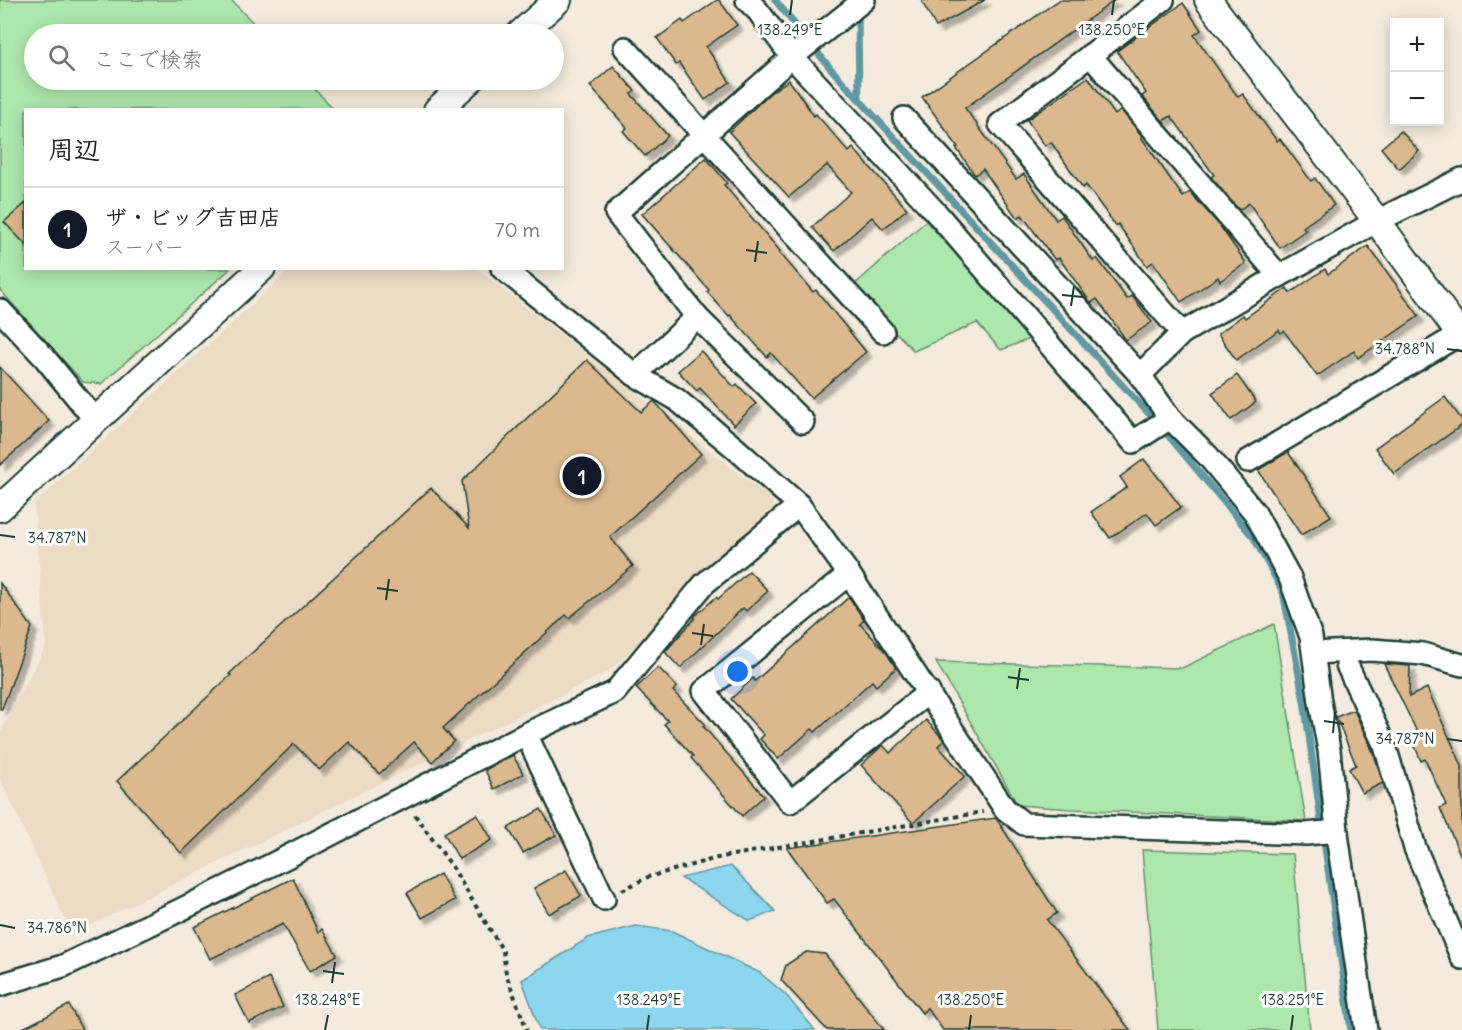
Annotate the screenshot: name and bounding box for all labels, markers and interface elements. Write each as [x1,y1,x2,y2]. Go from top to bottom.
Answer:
map controls [1390,18,1444,126]
button: + [1390,18,1444,72]
text: 138.249°E [757,20,823,39]
text: 138.250°E [1079,20,1146,39]
search box [24,24,564,90]
icon: search [45,41,78,74]
text: ここで検索 [93,45,203,73]
button: − [1390,72,1444,126]
text: 周辺 [48,133,100,166]
text: ザ・ビッグ吉田店 [105,203,281,231]
text: 1 [64,217,71,242]
text: 70 m [495,217,540,242]
text: スーパー [105,234,184,259]
text: 34.788°N [1375,339,1435,358]
pin: 1 [562,454,602,498]
text: 34.787°N [27,528,87,547]
your location [723,657,752,686]
text: 34.787°N [1375,729,1435,748]
text: 34.786°N [27,918,87,937]
text: 138.248°E [295,990,361,1009]
text: 138.249°E [616,990,682,1009]
text: 138.250°E [938,990,1005,1009]
text: 138.251°E [1262,990,1325,1009]

